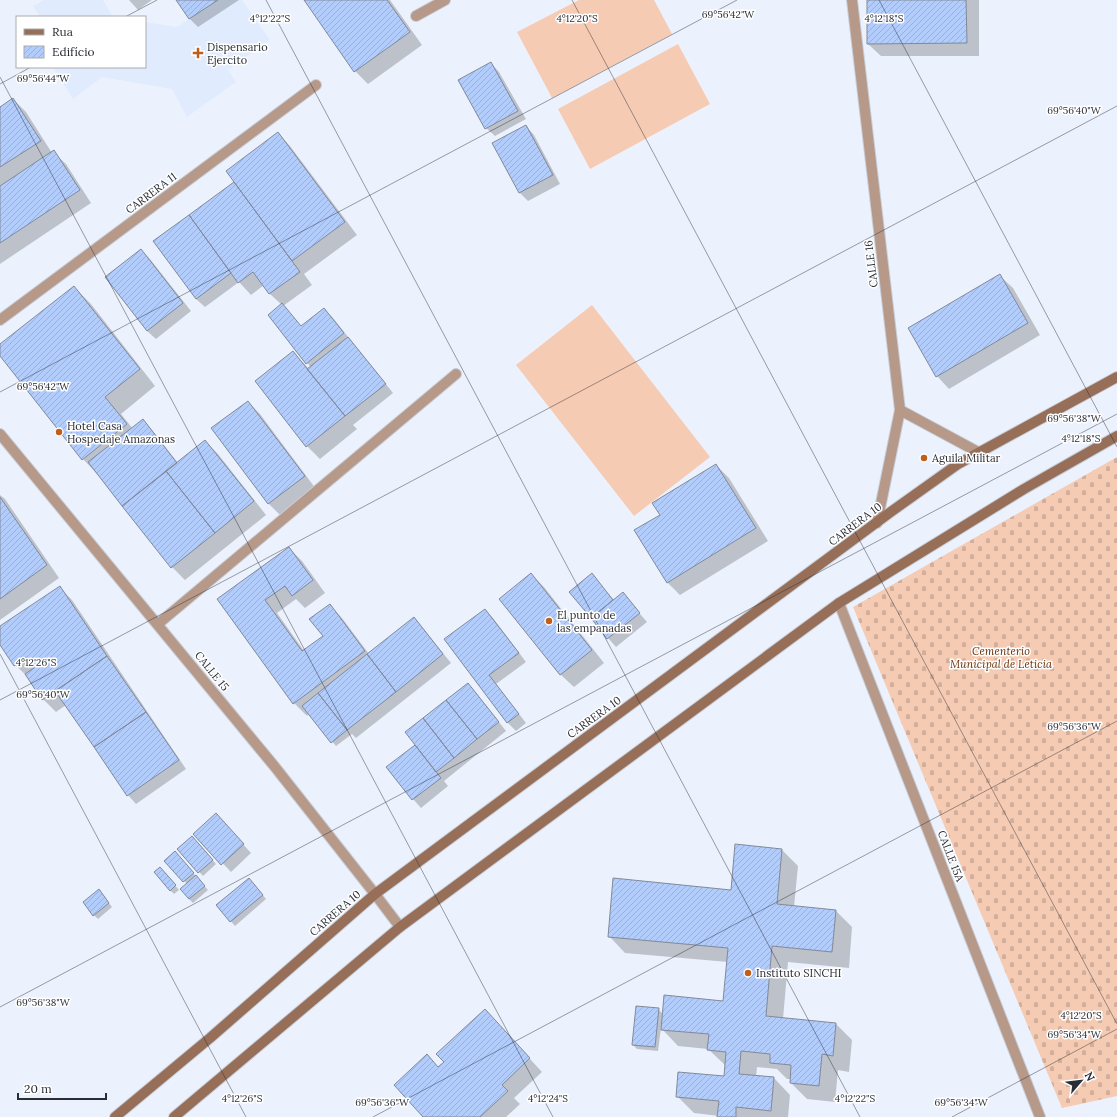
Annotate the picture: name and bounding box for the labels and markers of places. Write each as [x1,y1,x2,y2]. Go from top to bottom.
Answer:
place label: Dispensario Ejercito [207,40,268,67]
marker: Dispensario Ejercito [192,47,204,59]
place label: Hotel Casa Hospedaje Amazonas [67,419,175,446]
marker: Hotel Casa Hospedaje Amazonas [54,427,64,437]
place label: Aguila Militar [931,451,1001,465]
marker: Aguila Militar [919,453,929,463]
place label: El punto de las empanadas [557,608,631,635]
marker: El punto de las empanadas [544,616,554,626]
place label: Instituto SINCHI [756,966,842,980]
marker: Instituto SINCHI [743,968,753,978]

